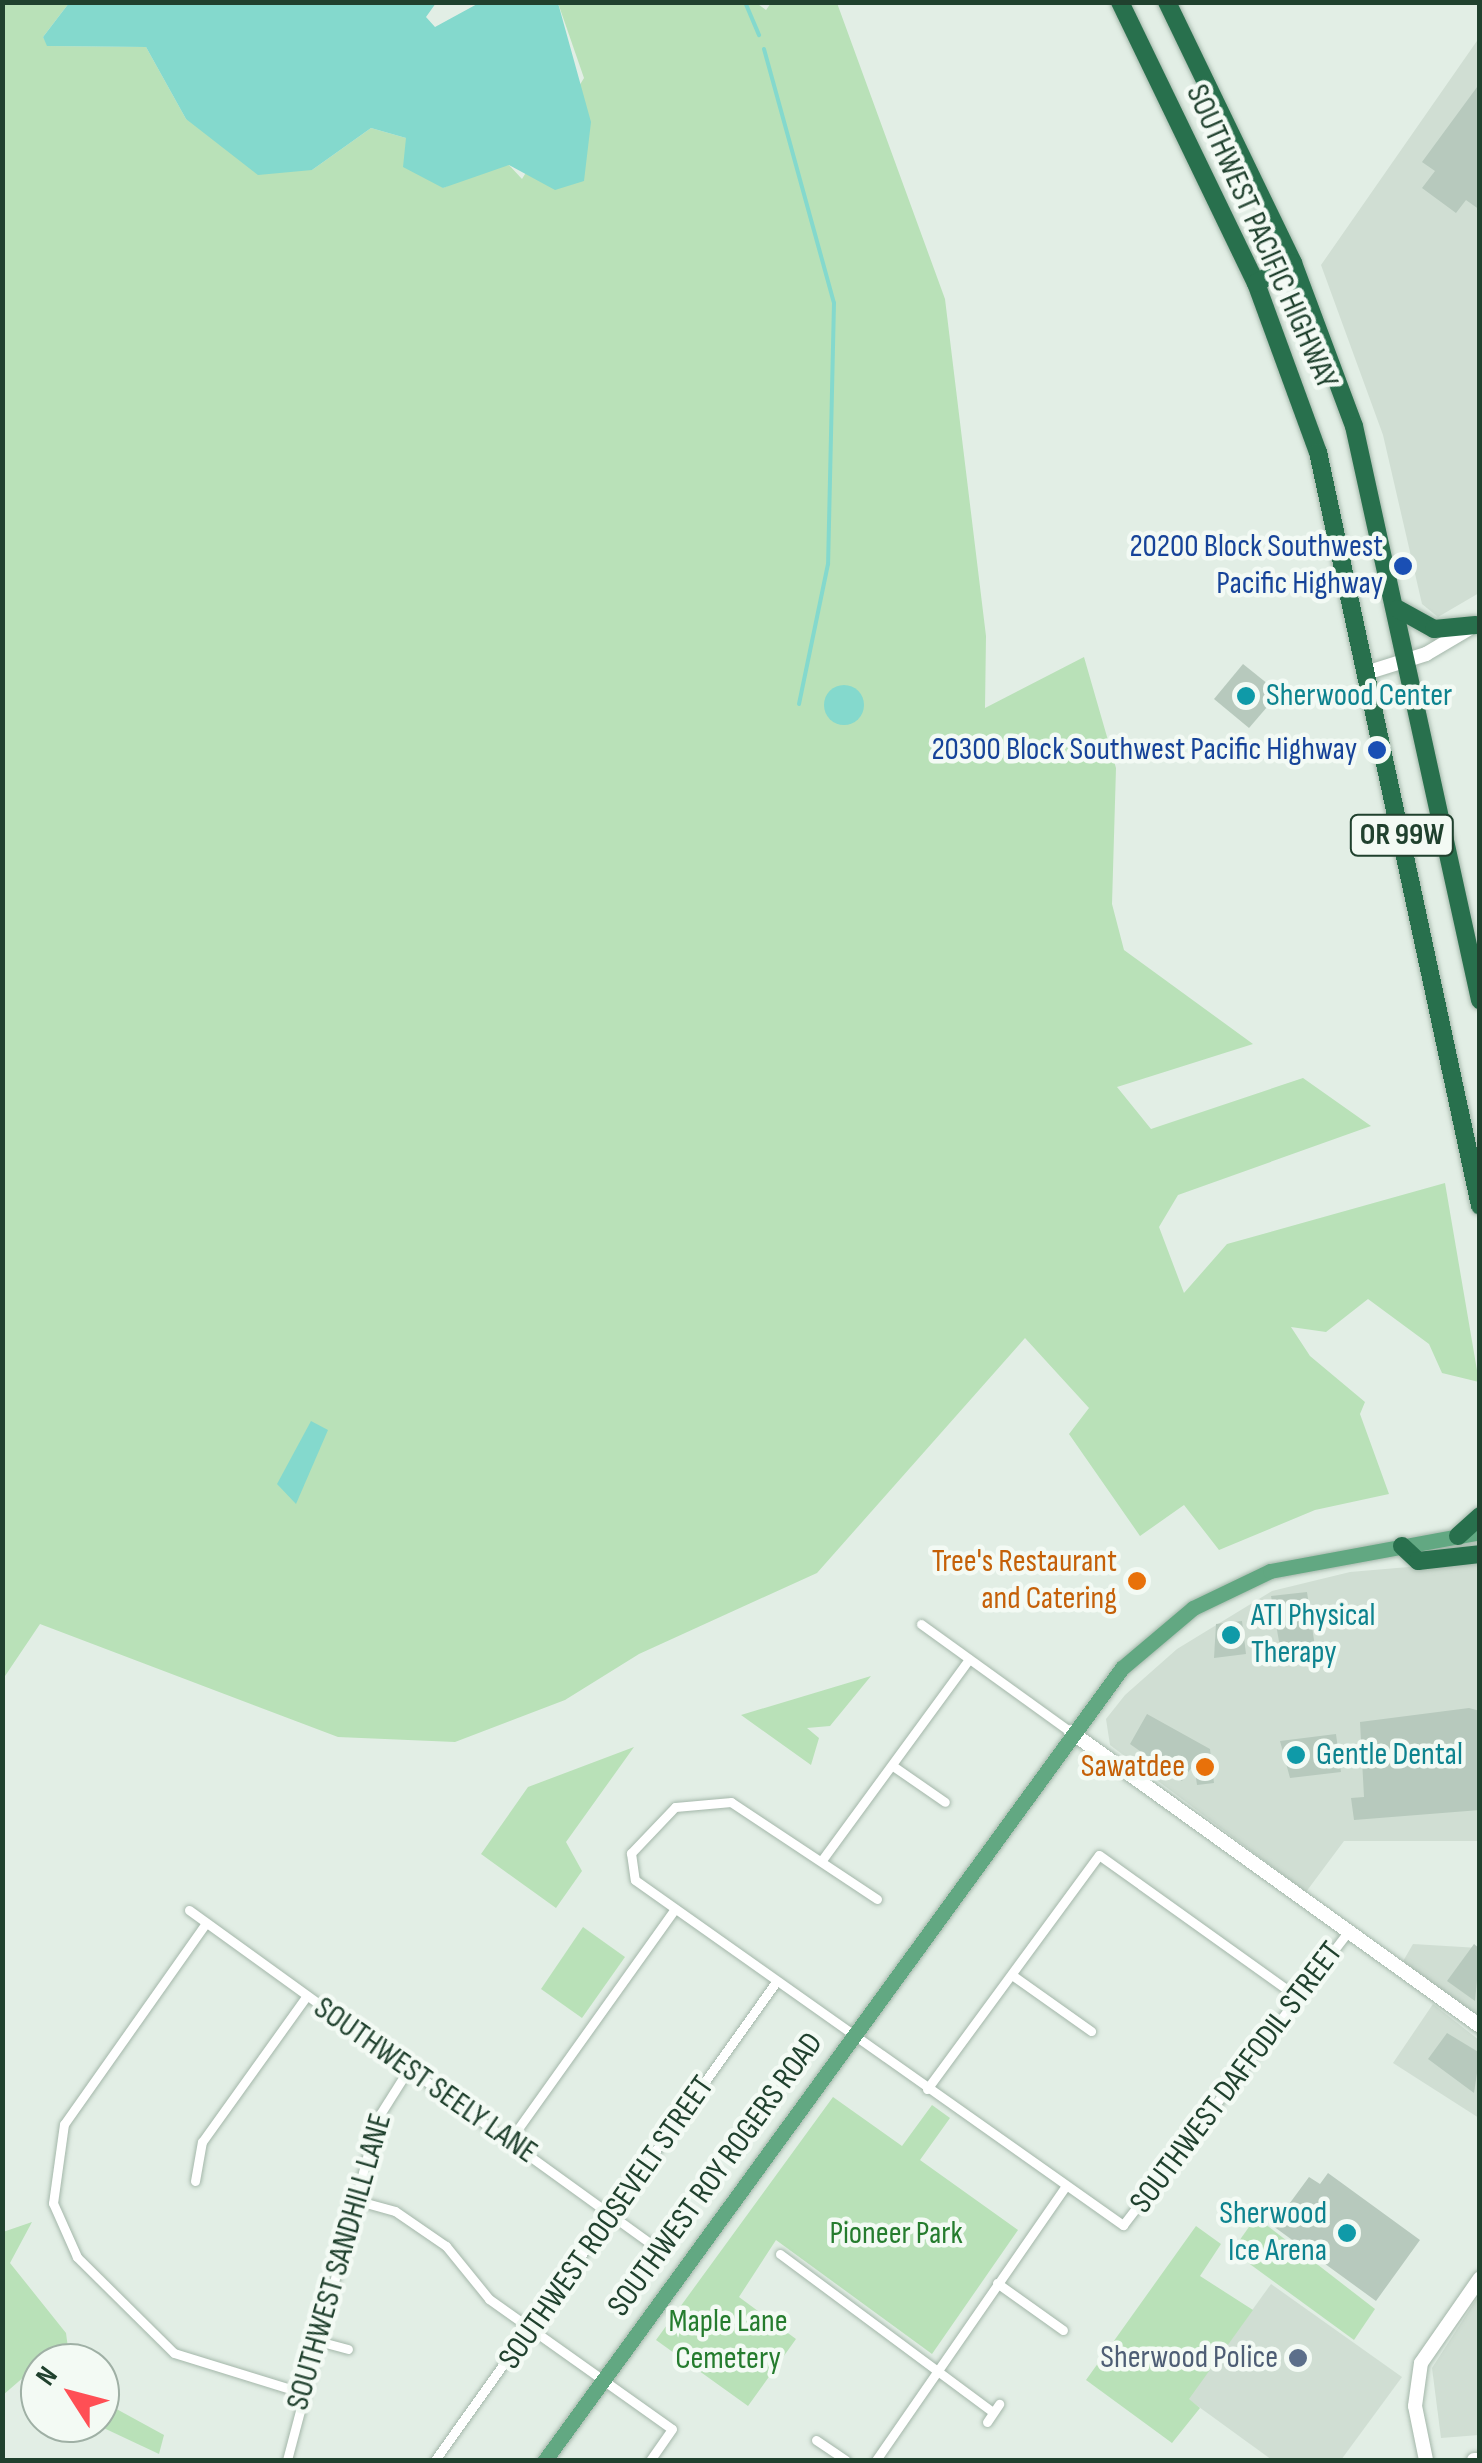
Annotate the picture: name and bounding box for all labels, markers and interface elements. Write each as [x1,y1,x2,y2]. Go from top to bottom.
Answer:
street label: SOUTHWEST PACIFIC HIGHWAY [1177,79,1345,395]
place label: 20200 Block Southwest Pacific Highway [1129,529,1383,604]
marker: 20200 Block Southwest Pacific Highway [1392,555,1414,577]
place label: Sherwood Center [1266,677,1452,715]
marker: Sherwood Center [1235,685,1257,707]
place label: 20300 Block Southwest Pacific Highway [931,731,1357,769]
marker: 20300 Block Southwest Pacific Highway [1366,739,1388,761]
road number: OR 99W [1350,810,1454,860]
place label: Tree's Restaurant and Catering [932,1544,1117,1619]
marker: Tree's Restaurant and Catering [1126,1570,1148,1592]
place label: ATI Physical Therapy [1251,1598,1375,1673]
marker: ATI Physical Therapy [1220,1624,1242,1646]
place label: Gentle Dental [1316,1736,1463,1774]
marker: Gentle Dental [1285,1744,1307,1766]
place label: Sawatdee [1081,1748,1185,1786]
marker: Sawatdee [1194,1756,1216,1778]
street label: SOUTHWEST DAFFODIL STREET [1123,1935,1351,2221]
street label: SOUTHWEST SEELY LANE [306,1990,544,2172]
street label: SOUTHWEST ROY ROGERS ROAD [600,2026,832,2324]
street label: SOUTHWEST ROOSEVELT STREET [491,2069,723,2377]
street label: SOUTHWEST SANDHILL LANE [279,2109,401,2415]
place label: Sherwood Ice Arena [1219,2196,1327,2271]
park label: Pioneer Park [829,2215,963,2253]
marker: Sherwood Ice Arena [1336,2222,1358,2244]
park label: Maple Lane Cemetery [668,2304,788,2379]
place label: Sherwood Police [1100,2339,1278,2377]
north arrow [20,2343,120,2443]
marker: Sherwood Police [1287,2347,1309,2369]
text: N [29,2361,65,2392]

